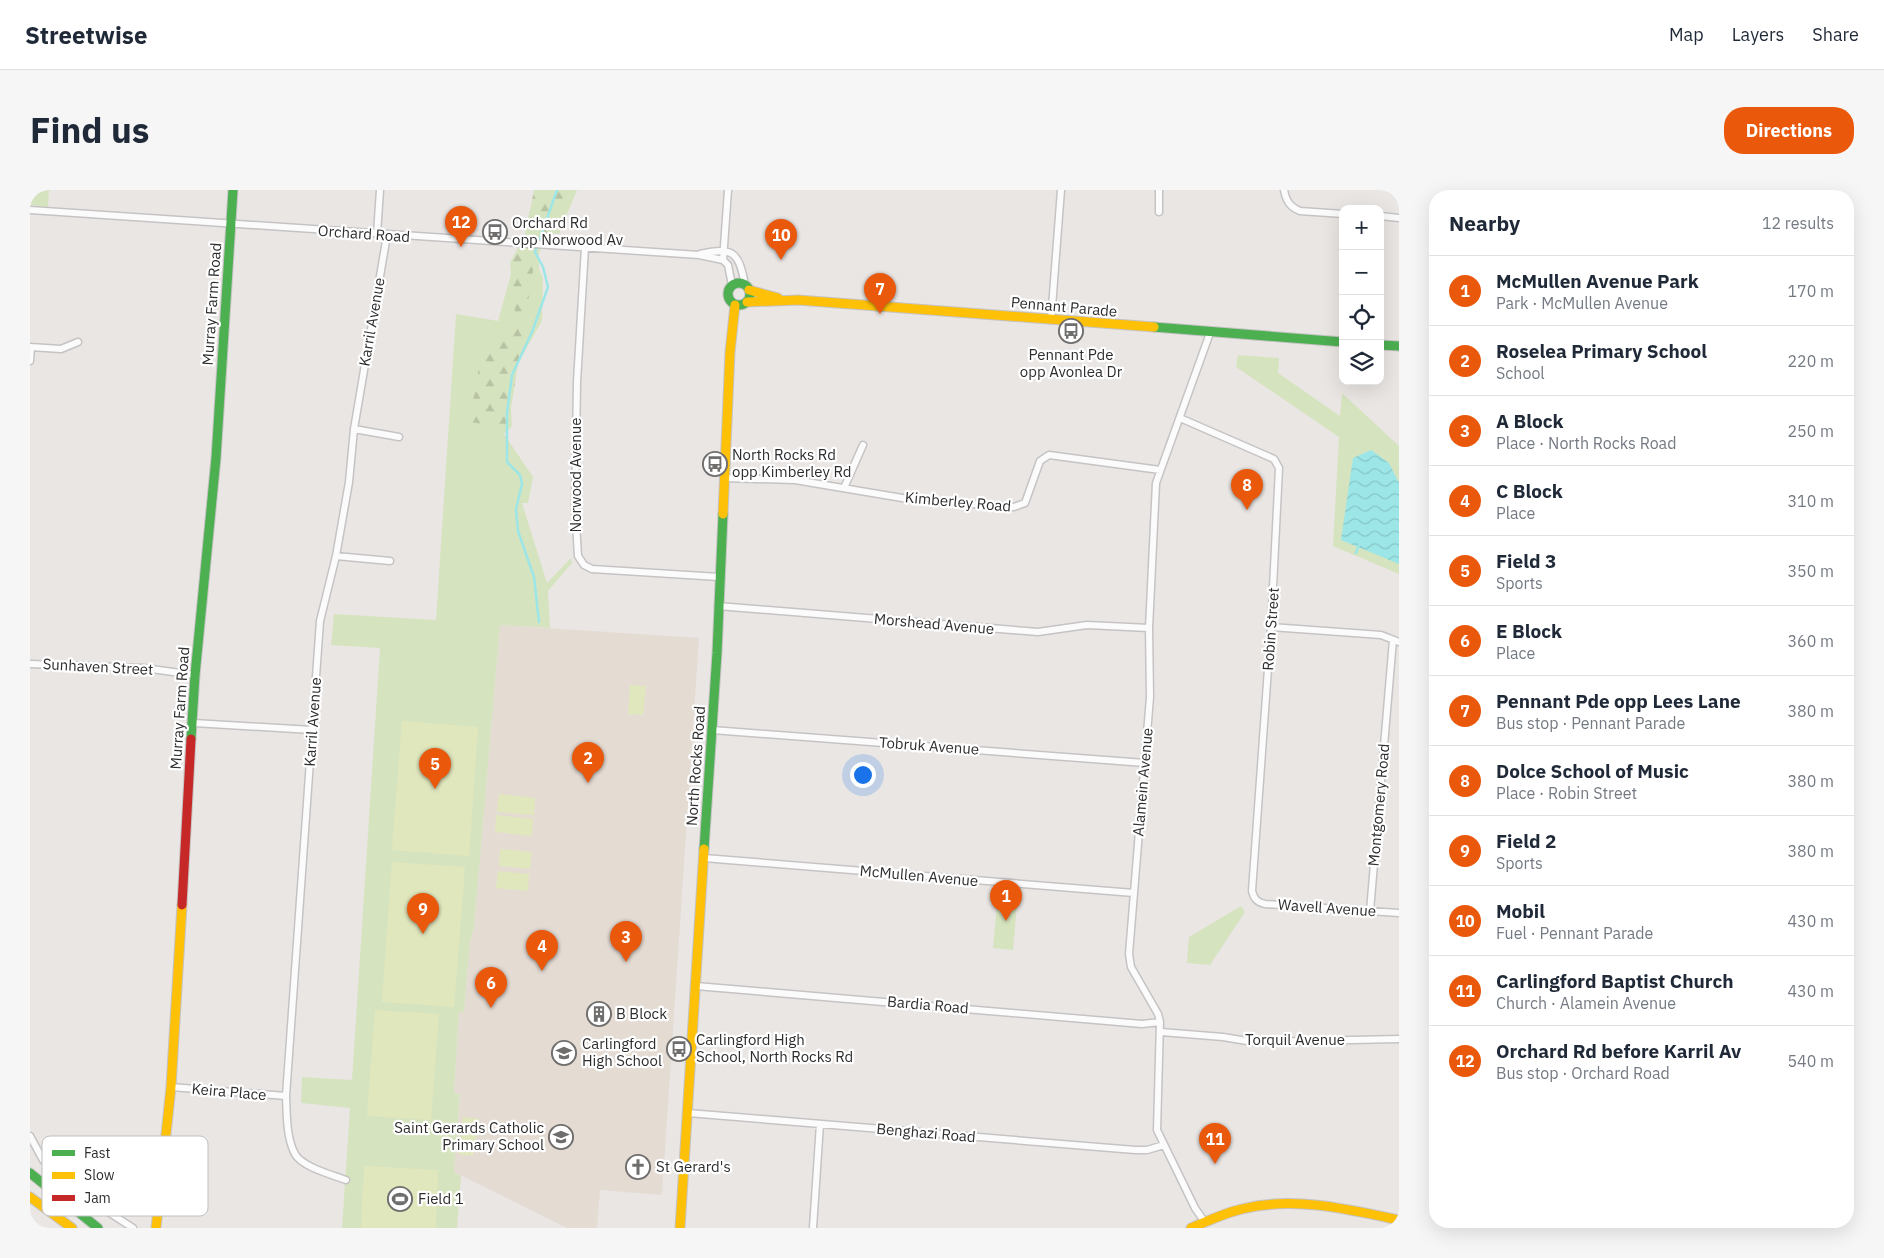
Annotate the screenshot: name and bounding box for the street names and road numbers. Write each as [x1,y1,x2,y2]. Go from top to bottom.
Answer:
street label: Orchard Road [317,221,411,246]
street label: Murray Farm Road [198,242,225,366]
street label: Karril Avenue [354,276,389,368]
street label: Pennant Parade [1010,292,1118,321]
street label: Norwood Avenue [566,417,585,533]
street label: Kimberley Road [904,487,1012,516]
street label: Robin Street [1258,587,1283,671]
street label: Morshead Avenue [873,609,995,638]
street label: Murray Farm Road [166,646,193,770]
street label: Sunhaven Street [42,654,154,679]
street label: Karril Avenue [300,677,325,767]
street label: North Rocks Road [682,705,709,827]
street label: Alamein Avenue [1128,727,1157,837]
street label: Tobruk Avenue [878,733,980,758]
street label: Montgomery Road [1364,743,1393,867]
street label: McMullen Avenue [859,861,979,890]
street label: Wavell Avenue [1277,895,1377,920]
street label: Bardia Road [887,991,970,1018]
street label: Torquil Avenue [1245,1030,1345,1049]
street label: Keira Place [191,1079,267,1104]
street label: Benghazi Road [876,1119,977,1146]

